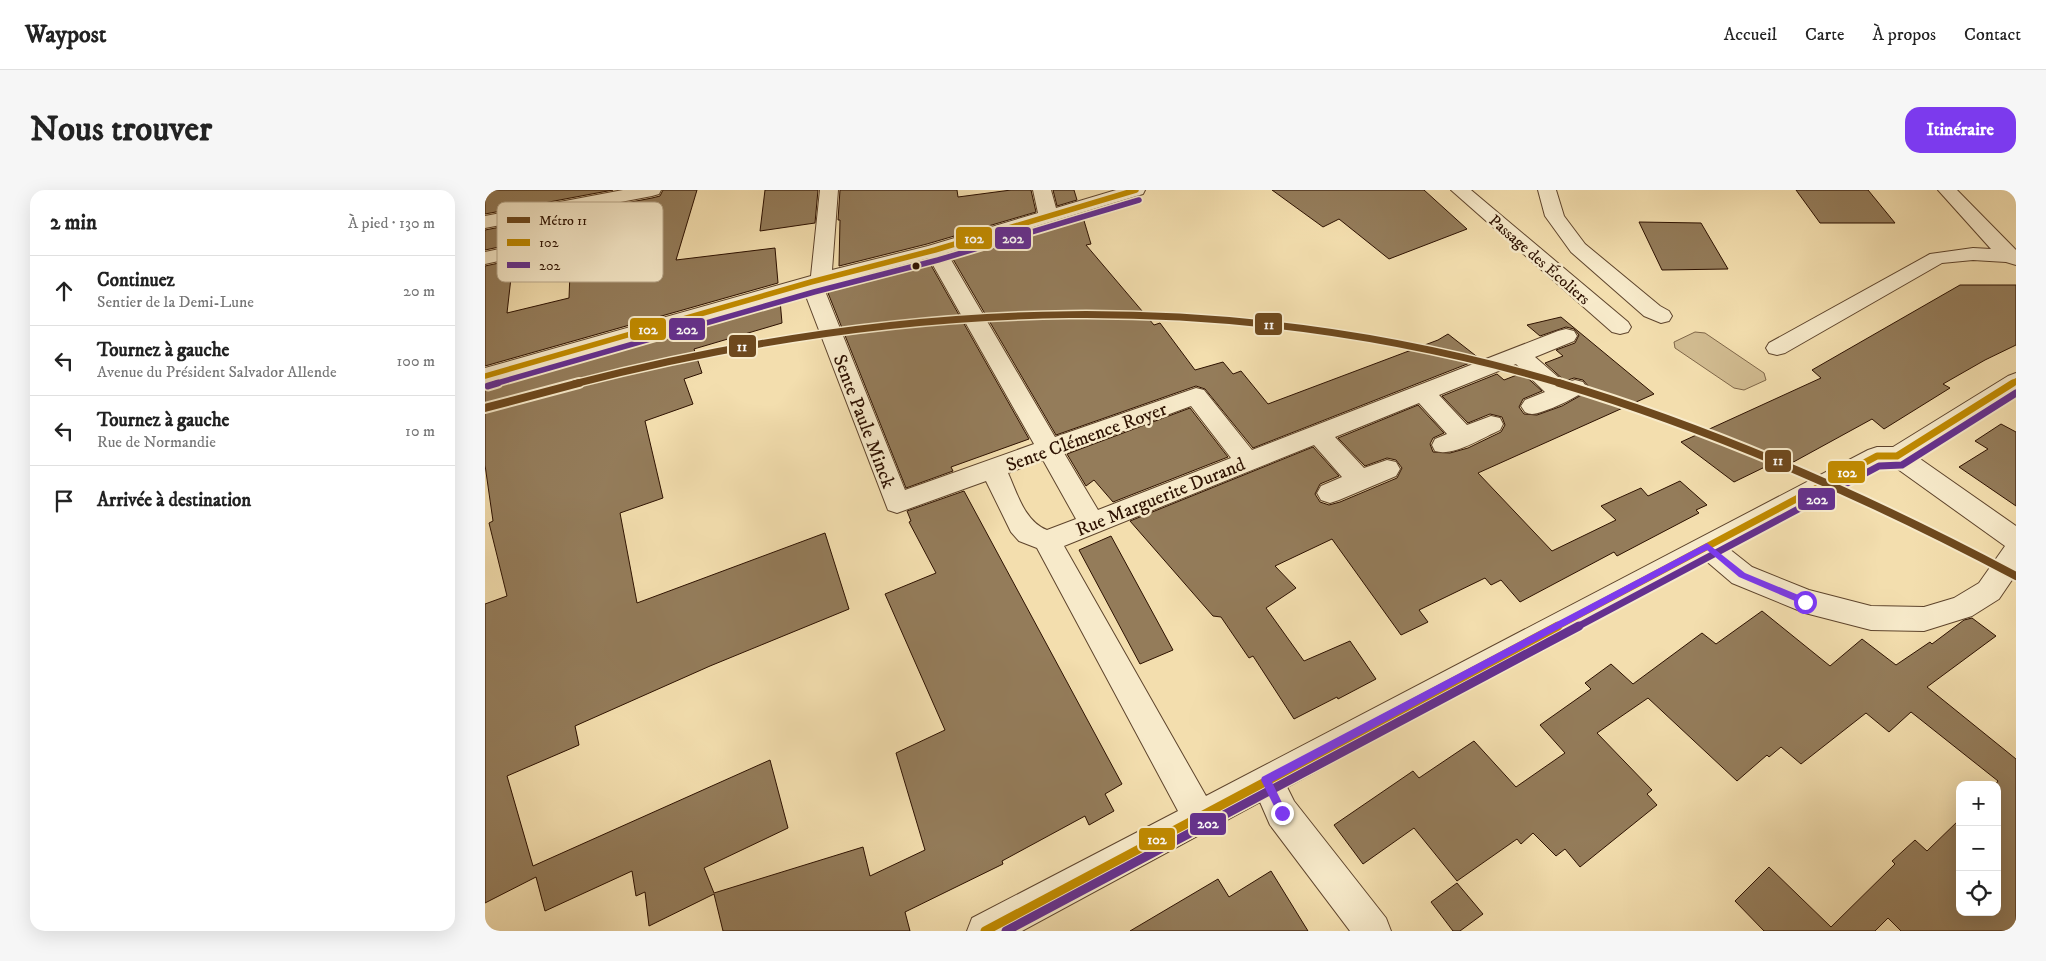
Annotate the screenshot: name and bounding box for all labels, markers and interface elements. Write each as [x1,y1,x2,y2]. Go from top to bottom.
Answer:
text: Waypost [25,20,106,50]
text: Accueil [1724,24,1777,46]
text: Carte [1805,24,1844,46]
text: À propos [1872,24,1936,46]
text: Contact [1964,24,2021,46]
button: Itinéraire [1905,107,2016,153]
text: Nous trouver [30,108,212,152]
legend [497,202,663,282]
text: 2 min [50,210,97,236]
street label: Passage des Écoliers [1485,210,1594,309]
text: Métro 11 [539,212,587,230]
text: À pied · 130 m [348,213,435,233]
line badge: 102 [955,226,993,250]
line badge: 202 [994,226,1032,250]
text: 102 [964,230,985,248]
text: 202 [1002,230,1025,248]
text: 102 [539,234,559,252]
text: 202 [539,257,560,275]
unlabelled marker [911,261,921,271]
text: Continuez [97,269,175,292]
icon: ahead [50,277,78,305]
text: 20 m [403,281,435,301]
text: Sentier de la Demi-Lune [97,292,254,312]
line badge: 11 [1254,312,1283,336]
text: 11 [1264,316,1274,334]
line badge: 102 [629,317,667,341]
line badge: 202 [668,317,706,341]
text: 102 [638,321,659,339]
text: 202 [676,321,699,339]
line badge: 11 [728,334,757,358]
text: 11 [737,338,747,356]
text: Tournez à gauche [97,339,229,362]
icon: left [50,347,78,375]
text: 100 m [397,351,435,371]
street label: Sente Paule Minck [828,351,900,492]
text: Avenue du Président Salvador Allende [97,362,337,382]
street label: Sente Clémence Royer [1003,398,1170,477]
text: Tournez à gauche [97,409,229,432]
icon: left [50,417,78,445]
text: 10 m [405,421,435,441]
text: Rue de Normandie [97,432,216,452]
line badge: 11 [1764,449,1792,473]
text: 11 [1773,452,1783,470]
street label: Rue Marguerite Durand [1073,453,1249,542]
line badge: 102 [1827,460,1866,484]
text: 102 [1837,464,1858,482]
icon: arrive [50,487,78,515]
line badge: 202 [1797,487,1836,511]
text: Arrivée à destination [97,489,251,512]
text: 202 [1806,491,1829,509]
route start [1794,591,1817,614]
map controls [1956,781,2001,916]
button: + [1956,781,2001,826]
route end [1271,802,1294,825]
line badge: 202 [1189,812,1227,836]
text: 202 [1197,815,1220,833]
button: − [1956,826,2001,871]
line badge: 102 [1138,827,1176,851]
text: 102 [1147,831,1168,849]
button: locate [1956,871,2001,916]

